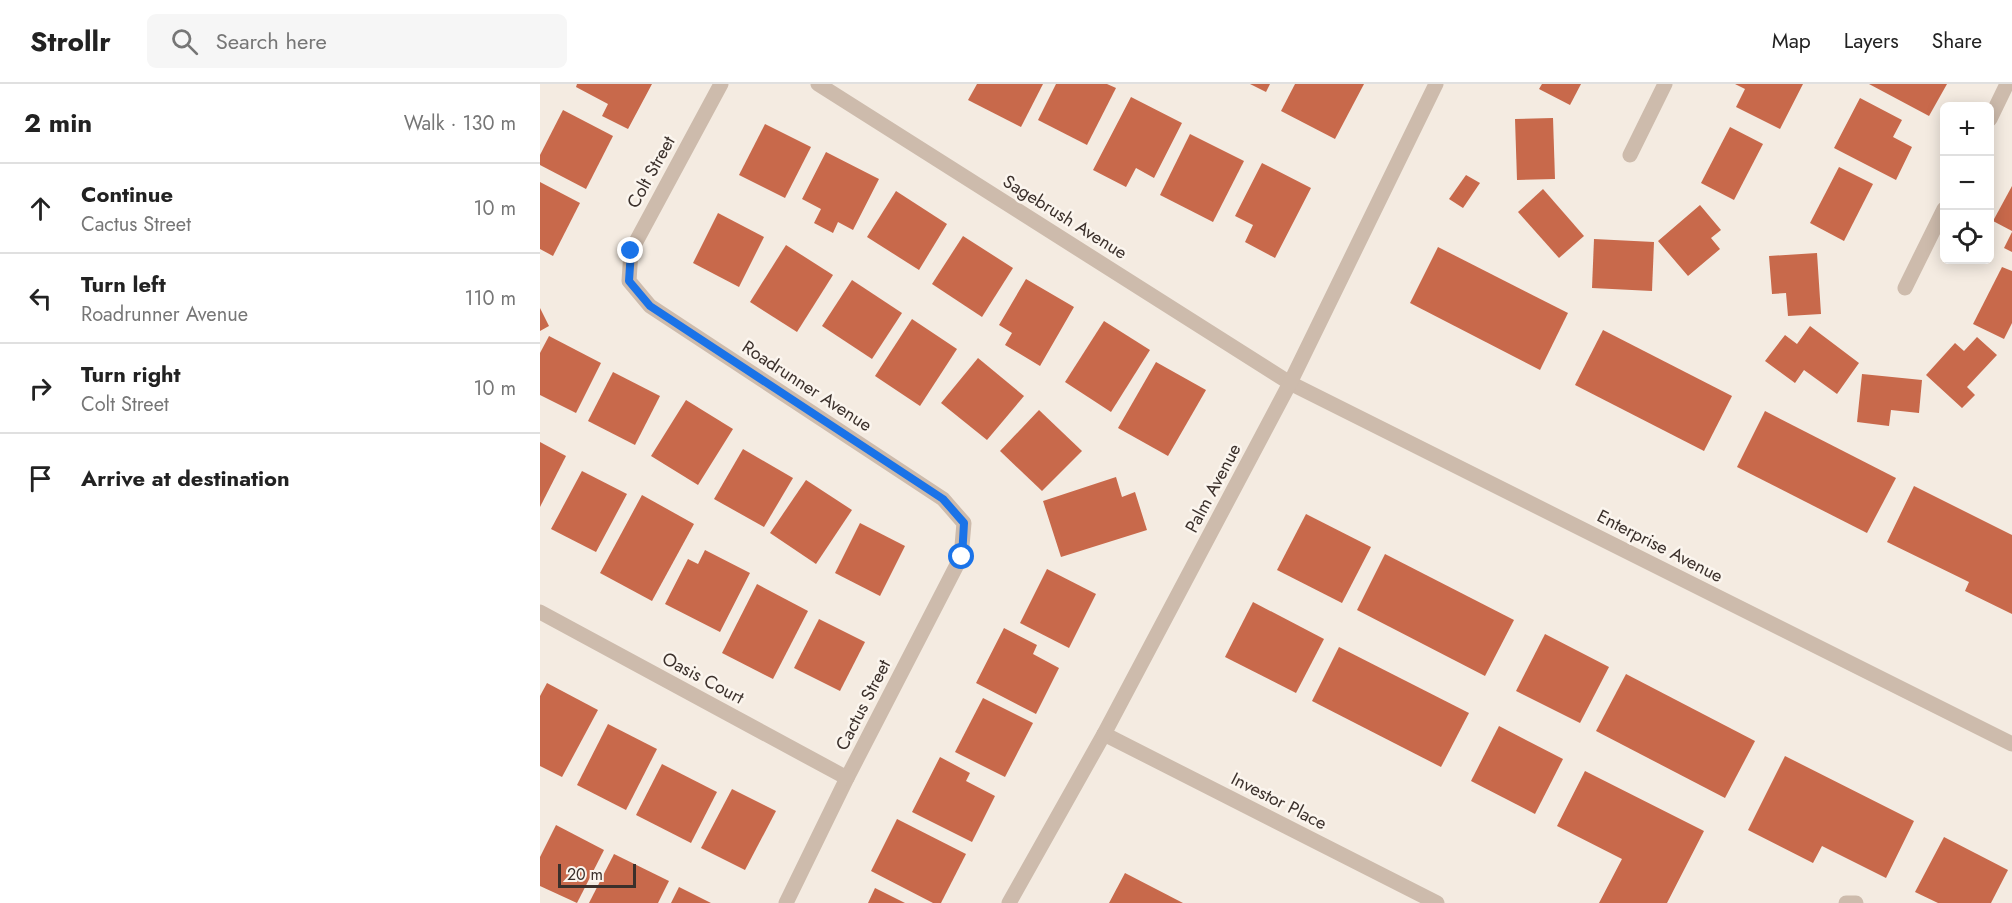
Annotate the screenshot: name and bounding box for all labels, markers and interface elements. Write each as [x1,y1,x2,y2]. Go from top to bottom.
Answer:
search box [147,14,567,68]
text: Strollr [30,21,111,62]
icon: search [168,25,201,58]
text: Search here [216,25,327,57]
text: Map [1772,26,1811,56]
text: Layers [1844,26,1899,56]
text: Share [1932,26,1982,56]
map controls [1940,102,1994,264]
button: + [1940,102,1994,156]
text: 2 min [24,104,92,142]
text: Walk · 130 m [404,109,516,138]
street label: Colt Street [620,131,682,213]
button: − [1940,156,1994,210]
street label: Sagebrush Avenue [998,168,1132,266]
text: Continue [81,178,173,210]
icon: ahead [24,192,57,225]
text: 10 m [473,194,516,223]
text: Cactus Street [81,210,191,239]
button: locate [1940,210,1994,264]
route end [617,237,643,263]
text: Turn left [81,268,166,300]
icon: left [24,282,57,315]
text: 110 m [464,284,516,313]
text: Roadrunner Avenue [81,300,248,329]
street label: Roadrunner Avenue [737,334,877,438]
text: Turn right [81,358,181,390]
icon: right [24,372,57,405]
text: 10 m [473,374,516,403]
text: Colt Street [81,390,169,419]
street label: Palm Avenue [1179,439,1247,537]
icon: arrive [24,462,57,495]
text: Arrive at destination [81,462,290,494]
street label: Enterprise Avenue [1593,503,1727,589]
route start [948,543,974,569]
street label: Oasis Court [657,645,749,711]
street label: Cactus Street [829,654,897,755]
street label: Investor Place [1227,766,1331,836]
scale bar [558,861,636,888]
text: 20 m [567,863,603,886]

